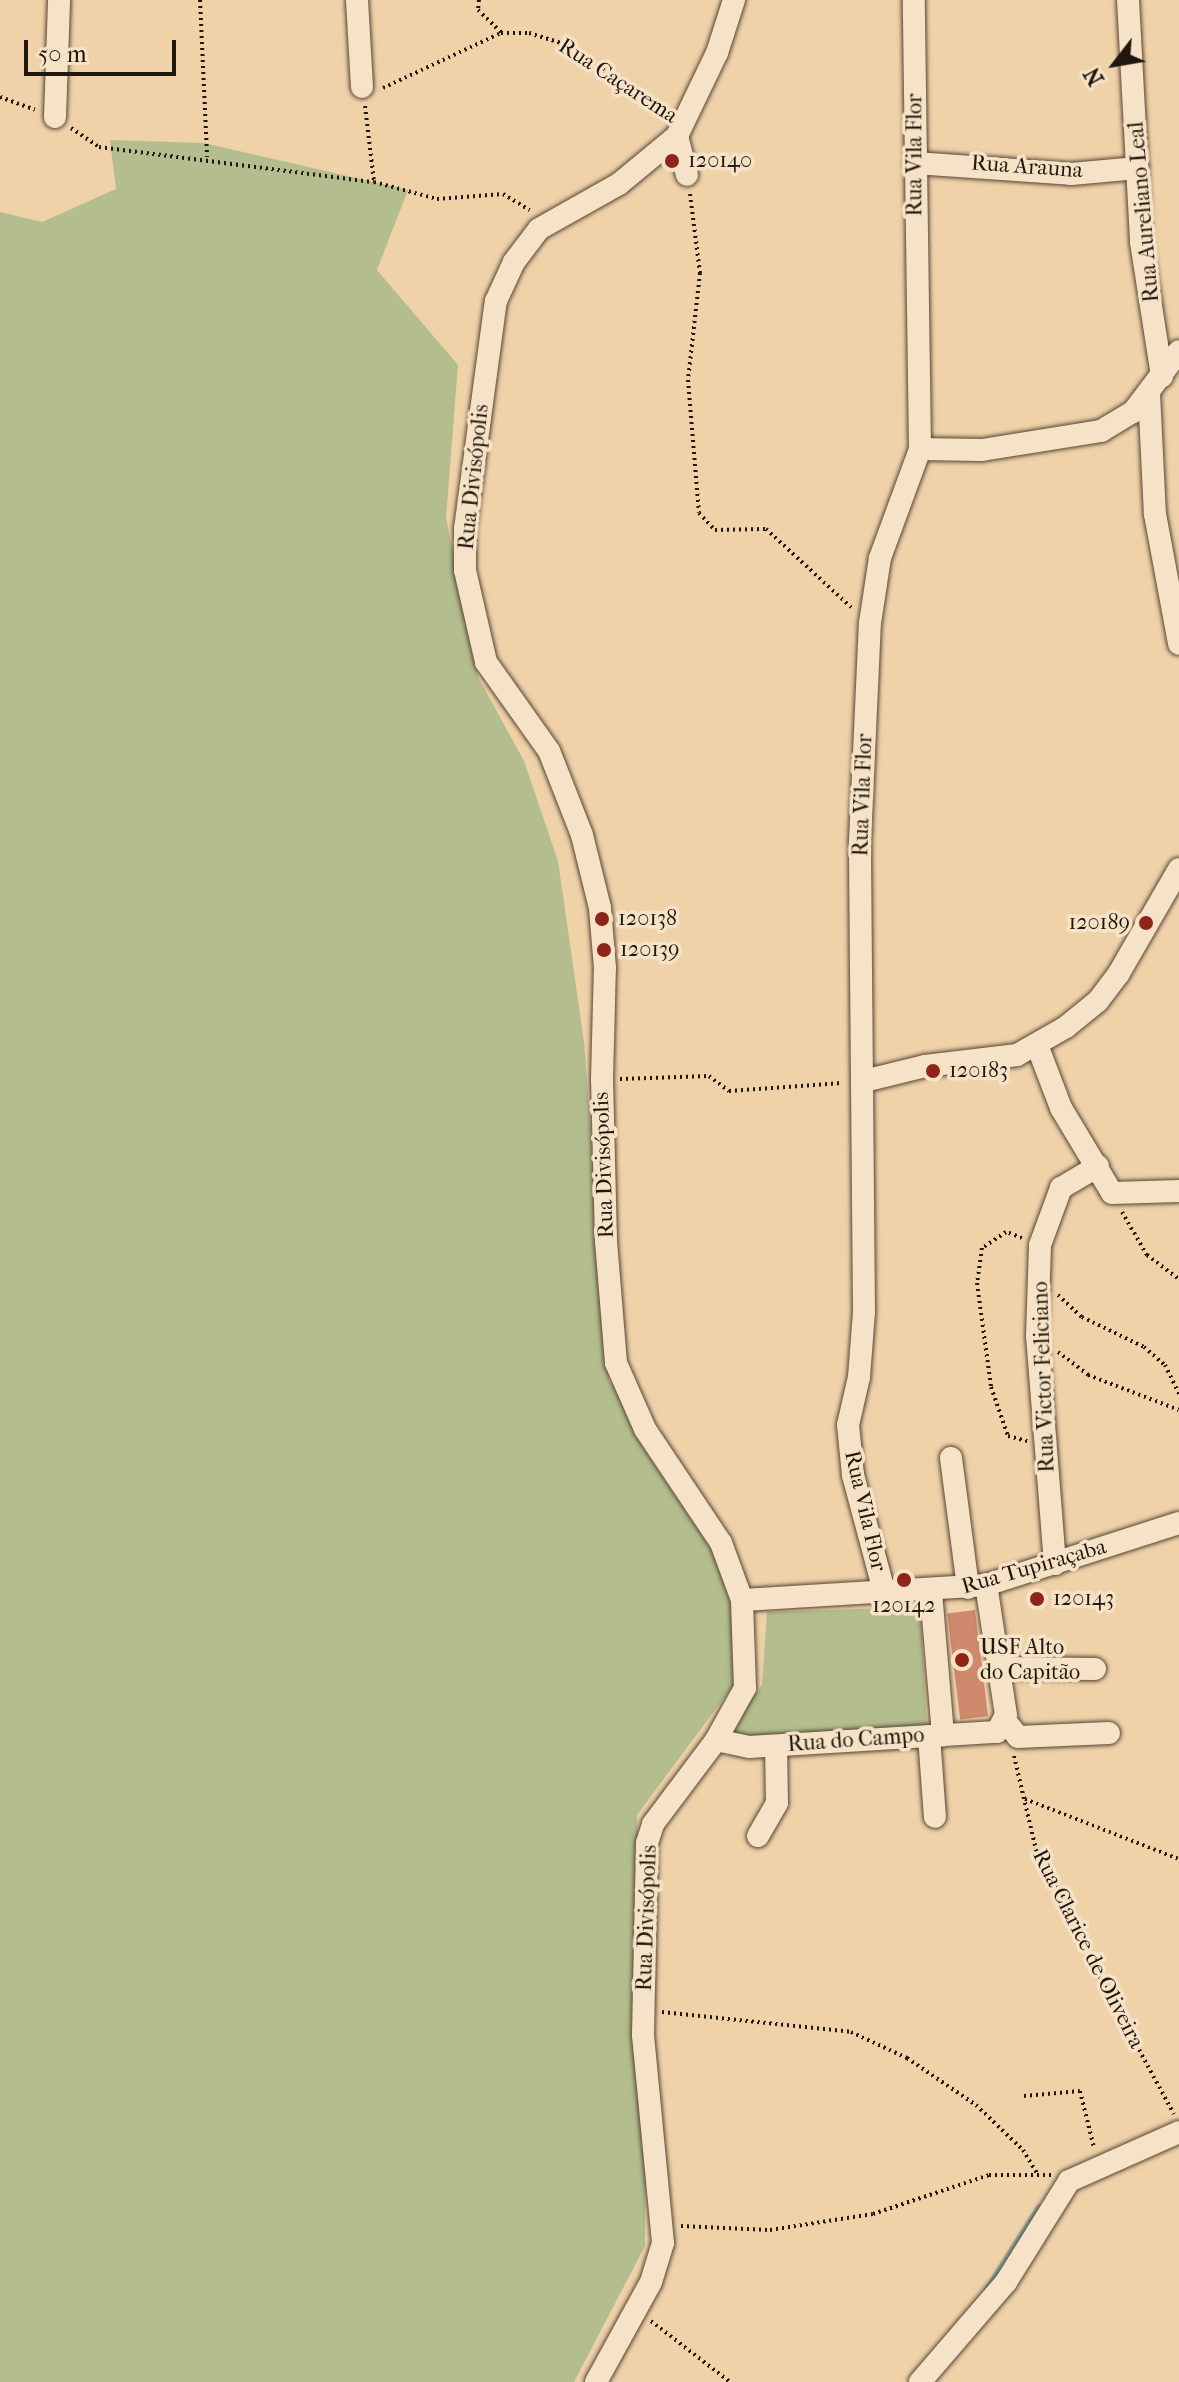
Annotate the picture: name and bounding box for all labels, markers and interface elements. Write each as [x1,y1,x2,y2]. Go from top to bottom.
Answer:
scale bar [28,24,180,74]
north arrow [1075,24,1155,104]
street label: Rua Caçarema [554,33,682,129]
text: 50 m [38,40,87,68]
text: N [1079,63,1110,90]
street label: Rua Vila Flor [902,94,928,216]
street label: Rua Aureliano Leal [1123,121,1165,303]
place label: 120140 [688,148,752,174]
street label: Rua Arauna [970,150,1084,184]
marker: 120140 [663,152,681,170]
street label: Rua Divisópolis [453,403,495,551]
street label: Rua Vila Flor [848,733,878,857]
place label: 120138 [618,906,677,932]
marker: 120138 [593,910,611,928]
place label: 120189 [1068,910,1130,936]
marker: 120189 [1137,914,1155,932]
place label: 120139 [620,937,680,963]
marker: 120139 [595,941,613,959]
place label: 120183 [949,1058,1008,1084]
marker: 120183 [924,1062,942,1080]
street label: Rua Divisópolis [588,1091,620,1239]
street label: Rua Victor Feliciano [1027,1281,1061,1473]
street label: Rua Vila Flor [838,1448,892,1574]
street label: Rua Tupiraçaba [959,1534,1109,1600]
marker: 120142 [895,1571,913,1589]
place label: 120143 [1053,1586,1114,1612]
marker: 120143 [1028,1590,1046,1608]
place label: 120142 [872,1593,936,1619]
place label: USF Alto do Capitão [980,1634,1080,1686]
marker: USF Alto do Capitão [951,1649,973,1671]
street label: Rua do Campo [787,1722,925,1758]
street label: Rua Divisópolis [631,1844,663,1992]
street label: Rua Clarice de Oliveira [1026,1845,1150,2053]

